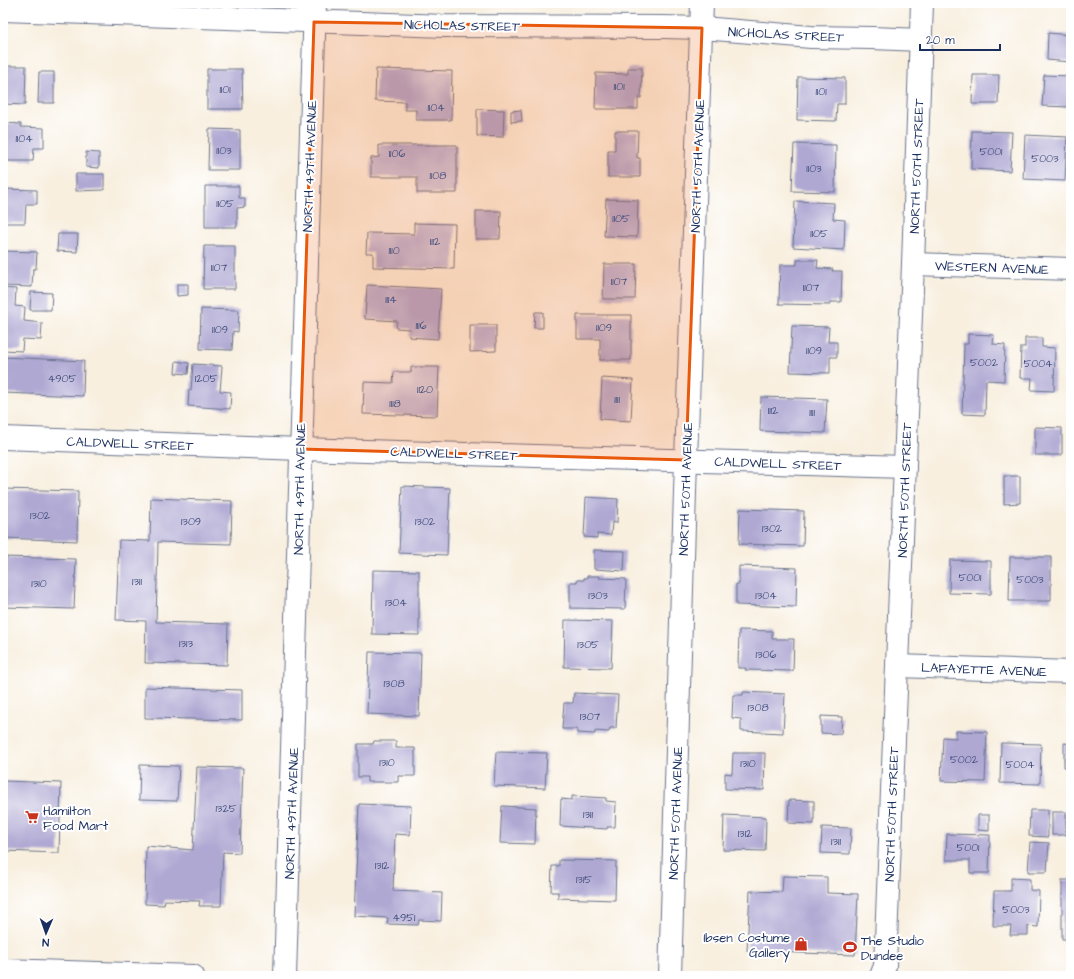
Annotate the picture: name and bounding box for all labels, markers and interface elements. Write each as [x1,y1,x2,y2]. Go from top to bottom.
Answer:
street label: NICHOLAS STREET [404,16,521,36]
street label: NICHOLAS STREET [728,23,845,47]
scale bar [920,26,1000,52]
text: 20 m [926,32,955,49]
house number: 1101 [613,79,625,94]
house number: 1101 [219,82,231,97]
house number: 1101 [815,84,827,99]
street label: NORTH 50TH STREET [906,97,928,234]
street label: NORTH 49TH AVENUE [299,99,321,232]
street label: NORTH 50TH AVENUE [687,99,709,233]
house number: 1104 [427,100,445,115]
house number: 1104 [15,131,33,146]
house number: 1103 [216,143,232,158]
house number: 5001 [979,144,1003,159]
house number: 1106 [389,146,405,161]
house number: 5003 [1031,151,1059,166]
house number: 1103 [806,161,822,176]
house number: 1108 [430,168,446,183]
house number: 1105 [216,196,234,211]
house number: 1105 [612,211,630,226]
house number: 1105 [810,226,828,241]
house number: 1112 [430,234,441,249]
house number: 1110 [388,243,400,258]
street label: WESTERN AVENUE [935,257,1050,279]
house number: 1107 [211,260,227,275]
house number: 1107 [611,274,627,289]
house number: 1107 [803,280,819,295]
house number: 1114 [385,292,397,307]
house number: 1116 [415,318,427,333]
house number: 1109 [596,320,612,335]
house number: 1109 [212,322,228,337]
house number: 1109 [806,343,822,358]
house number: 5002 [970,355,999,370]
house number: 5004 [1023,356,1053,371]
house number: 4905 [48,371,76,386]
house number: 1205 [195,371,217,386]
house number: 1120 [417,382,433,397]
house number: 1111 [614,392,620,407]
house number: 1118 [389,396,401,411]
house number: 1112 [768,403,779,418]
house number: 1111 [809,405,815,420]
street label: NORTH 50TH STREET [894,421,916,558]
street label: NORTH 50TH AVENUE [675,422,697,556]
street label: NORTH 49TH AVENUE [290,423,310,555]
street label: CALDWELL STREET [66,433,195,455]
street label: CALDWELL STREET [390,443,519,465]
street label: CALDWELL STREET [714,453,843,475]
house number: 1302 [30,508,51,523]
house number: 1309 [181,514,201,529]
house number: 1302 [415,514,436,529]
house number: 1302 [762,521,783,536]
house number: 5001 [958,570,982,585]
house number: 5003 [1016,572,1044,587]
house number: 1311 [132,574,142,589]
house number: 1310 [31,576,47,591]
house number: 1303 [588,588,608,603]
house number: 1304 [755,588,777,603]
house number: 1304 [385,595,407,610]
house number: 1313 [179,636,193,651]
house number: 1305 [577,637,599,652]
house number: 1306 [756,647,777,662]
street label: LAFAYETTE AVENUE [921,659,1047,681]
house number: 1308 [383,676,405,691]
house number: 1308 [747,700,769,715]
house number: 1307 [580,709,601,724]
street label: NORTH 50TH STREET [881,745,903,882]
street label: NORTH 49TH AVENUE [281,746,303,879]
street label: NORTH 50TH AVENUE [665,746,687,880]
house number: 5002 [950,752,979,767]
house number: 1310 [379,755,395,770]
house number: 1310 [740,756,756,771]
house number: 5004 [1005,757,1035,772]
house number: 1325 [215,801,237,816]
place label: Hamilton Food Mart [43,802,109,835]
house number: 1311 [583,807,593,822]
supermarket icon: Hamilton Food Mart [24,809,40,825]
house number: 1312 [738,826,753,841]
house number: 1311 [831,834,841,849]
house number: 5001 [956,840,980,855]
house number: 1312 [375,858,390,873]
house number: 1315 [576,872,592,887]
house number: 5003 [1002,902,1030,917]
house number: 4951 [393,910,416,925]
north arrow [26,913,66,953]
place label: Ibsen Costume Gallery [703,929,790,963]
place label: The Studio Dundee [861,932,925,965]
text: N [42,935,49,950]
shop icon: Ibsen Costume Gallery [793,936,809,952]
sports icon: The Studio Dundee [842,939,858,955]

